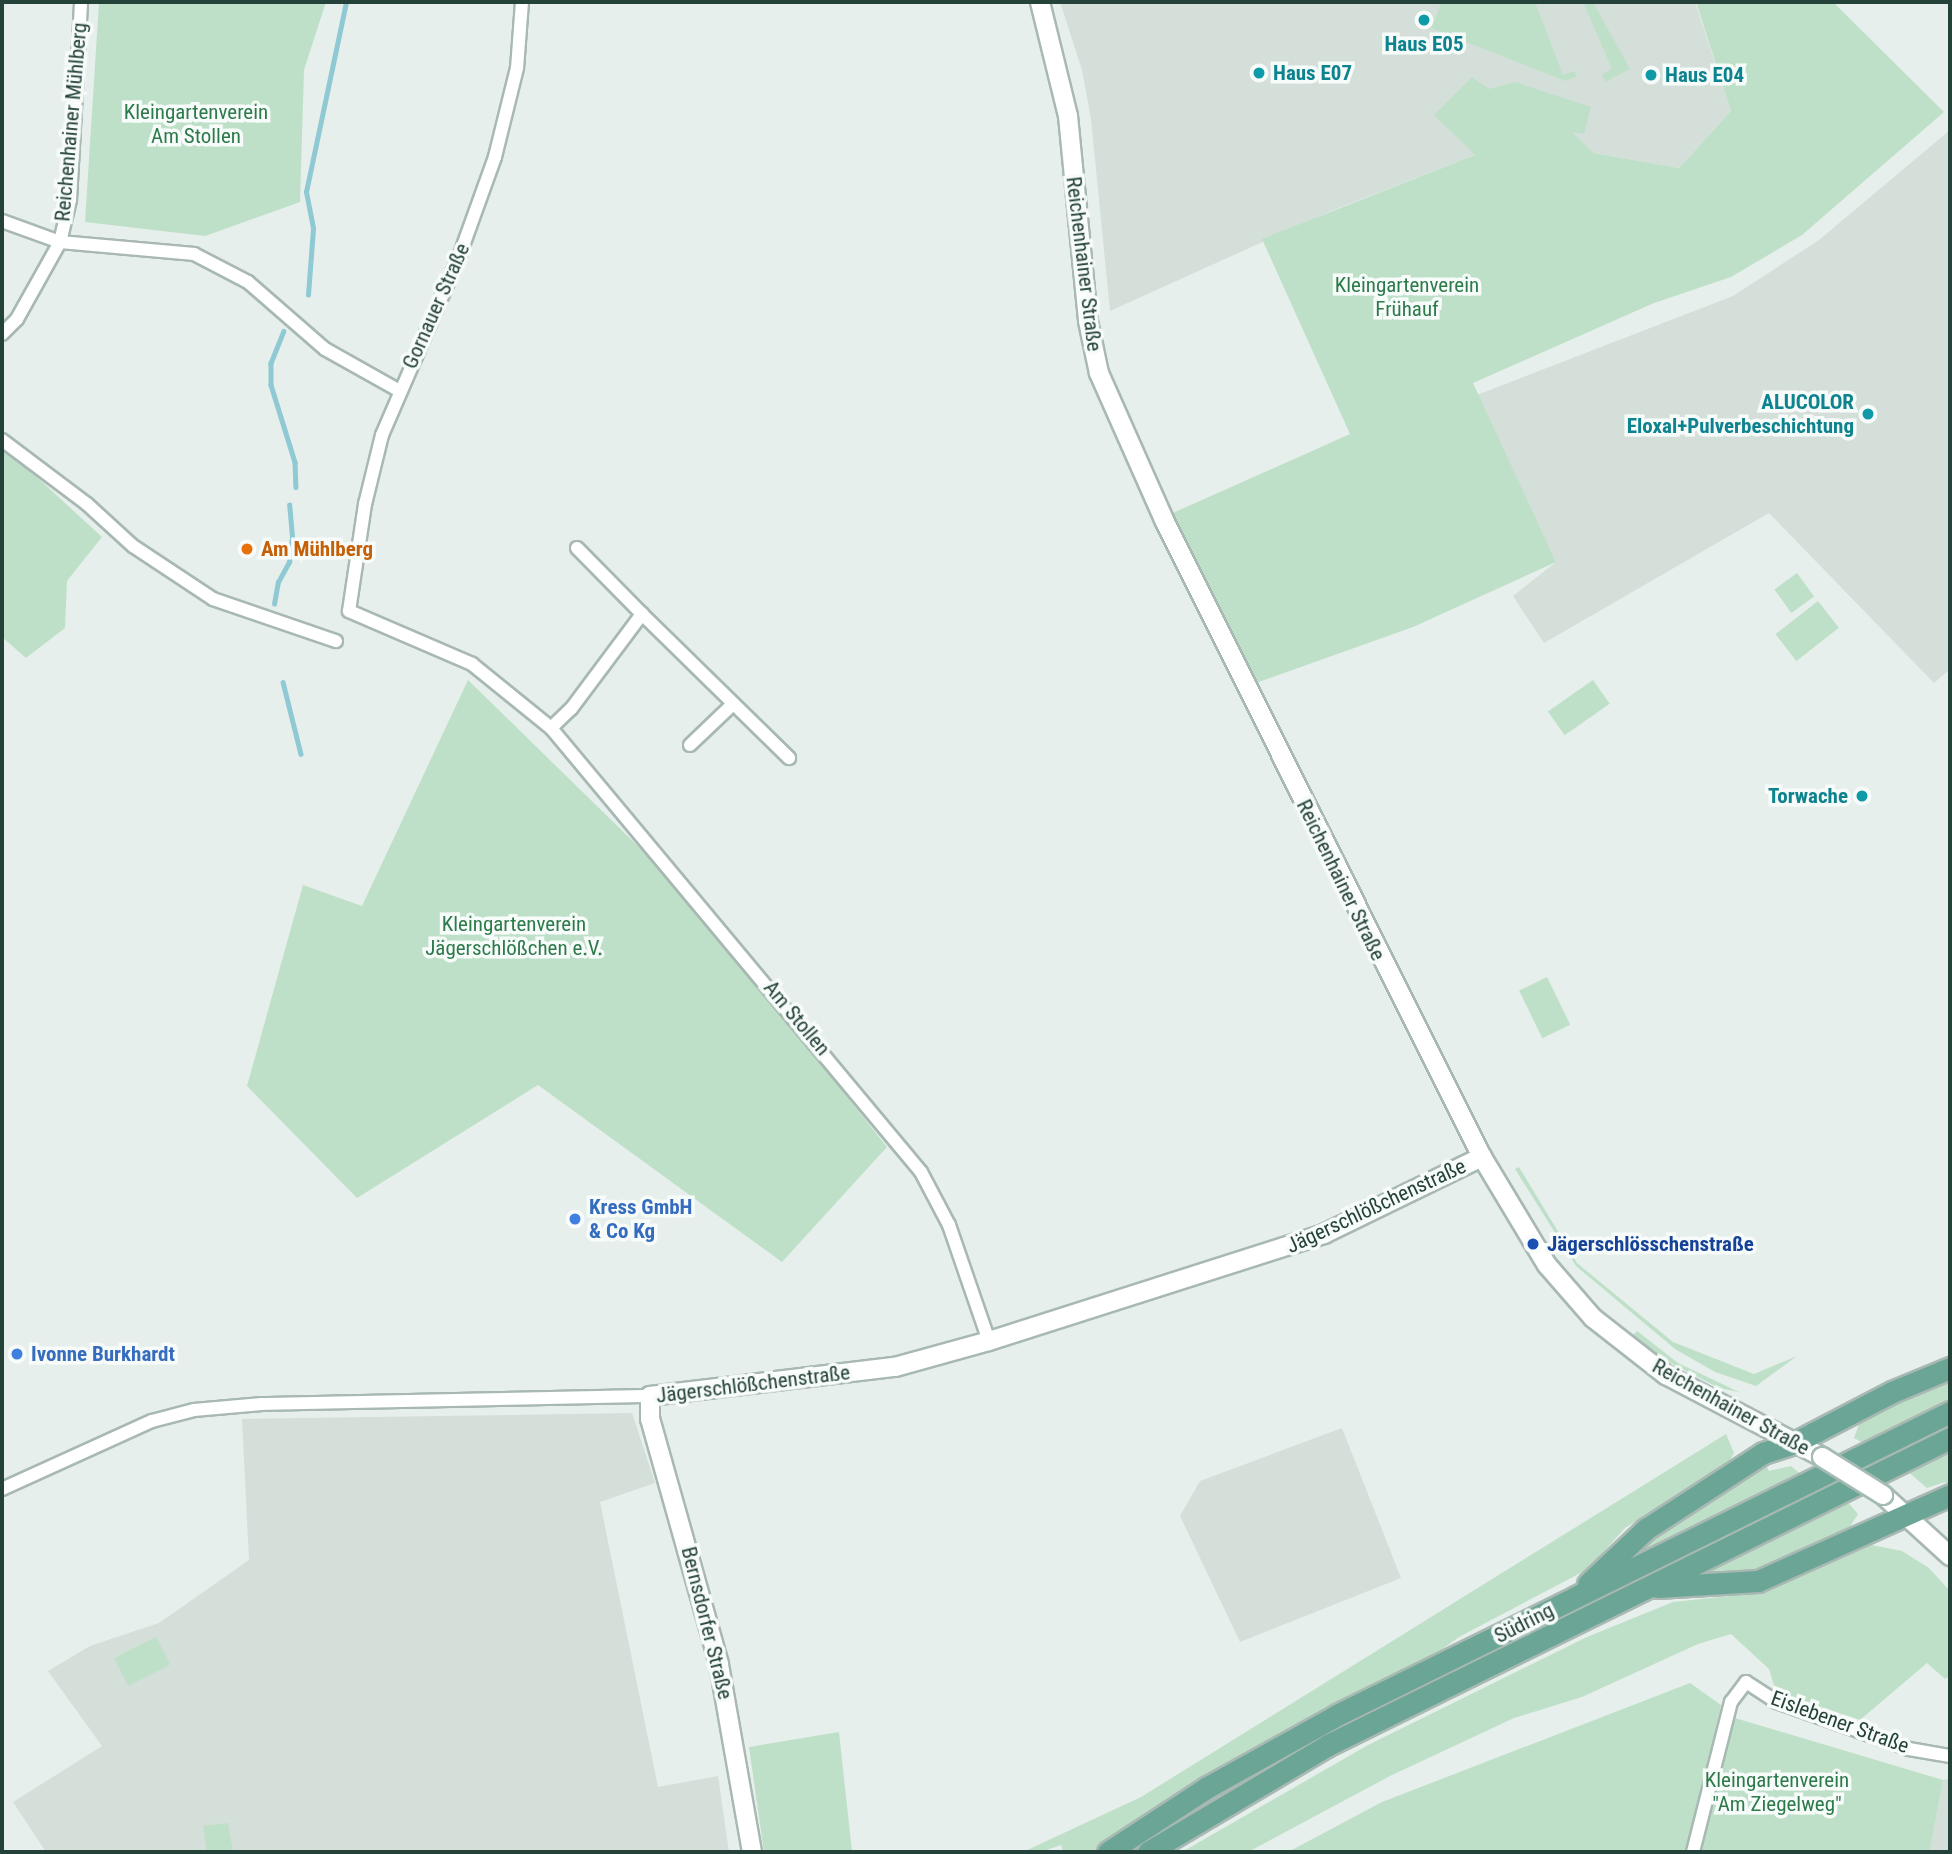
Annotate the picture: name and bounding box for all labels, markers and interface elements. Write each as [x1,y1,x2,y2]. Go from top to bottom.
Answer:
marker: Haus E05 [1416,12,1432,28]
street label: Reichenhainer Mühlberg [50,21,92,223]
place label: Haus E05 [1384,31,1464,57]
place label: Haus E07 [1273,60,1352,86]
place label: Haus E04 [1665,62,1744,88]
marker: Haus E07 [1251,65,1267,81]
marker: Haus E04 [1643,67,1659,83]
park label: Kleingartenverein Am Stollen [124,99,268,149]
street label: Reichenhainer Straße [1061,175,1107,353]
street label: Gornauer Straße [397,239,475,373]
park label: Kleingartenverein Frühauf [1335,272,1479,322]
place label: ALUCOLOR Eloxal+Pulverbeschichtung [1627,389,1854,439]
marker: ALUCOLOR Eloxal+Pulverbeschichtung [1860,406,1876,422]
place label: Am Mühlberg [261,536,373,562]
marker: Am Mühlberg [239,541,255,557]
place label: Torwache [1768,783,1848,809]
marker: Torwache [1854,788,1870,804]
street label: Reichenhainer Straße [1291,795,1391,965]
park label: Kleingartenverein Jägerschlößchen e.V. [425,911,603,961]
street label: Am Stollen [758,975,836,1061]
street label: Jägerschlößchenstraße [1282,1153,1470,1259]
place label: Kress GmbH & Co Kg [589,1194,692,1244]
marker: Kress GmbH & Co Kg [567,1211,583,1227]
place label: Jägerschlösschenstraße [1547,1231,1754,1257]
marker: Jägerschlösschenstraße [1525,1236,1541,1252]
place label: Ivonne Burkhardt [31,1341,175,1367]
marker: Ivonne Burkhardt [9,1346,25,1362]
street label: Reichenhainer Straße [1648,1353,1814,1461]
street label: Jägerschlößchenstraße [655,1360,851,1408]
street label: Bernsdorfer Straße [676,1544,738,1702]
street label: Südring [1490,1597,1558,1649]
street label: Eislebener Straße [1768,1685,1912,1759]
park label: Kleingartenverein "Am Ziegelweg" [1705,1767,1849,1817]

